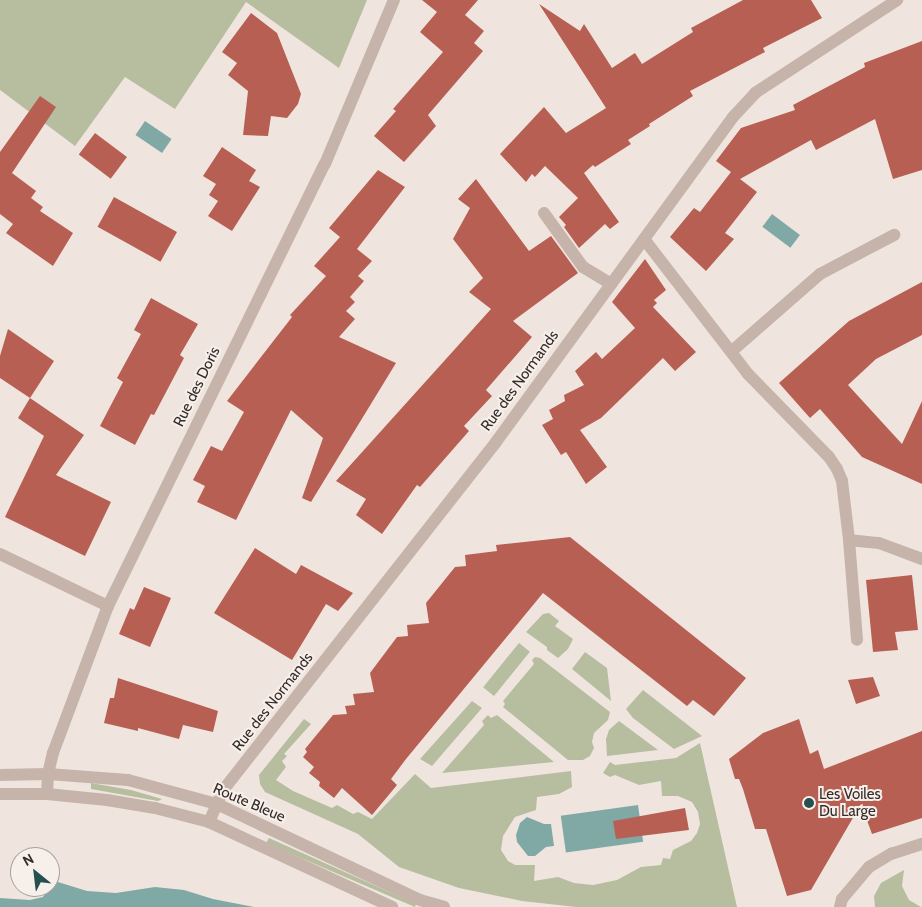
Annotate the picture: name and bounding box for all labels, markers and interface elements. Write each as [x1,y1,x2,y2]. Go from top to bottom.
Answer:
street label: Rue des Normands [477,327,563,435]
street label: Rue des Doris [170,344,224,430]
street label: Rue des Normands [229,649,317,755]
street label: Route Bleue [210,780,288,826]
place label: Les Voiles Du Large [819,785,881,820]
marker: Les Voiles Du Large [803,797,815,809]
north arrow [10,847,60,897]
text: N [20,849,37,870]

